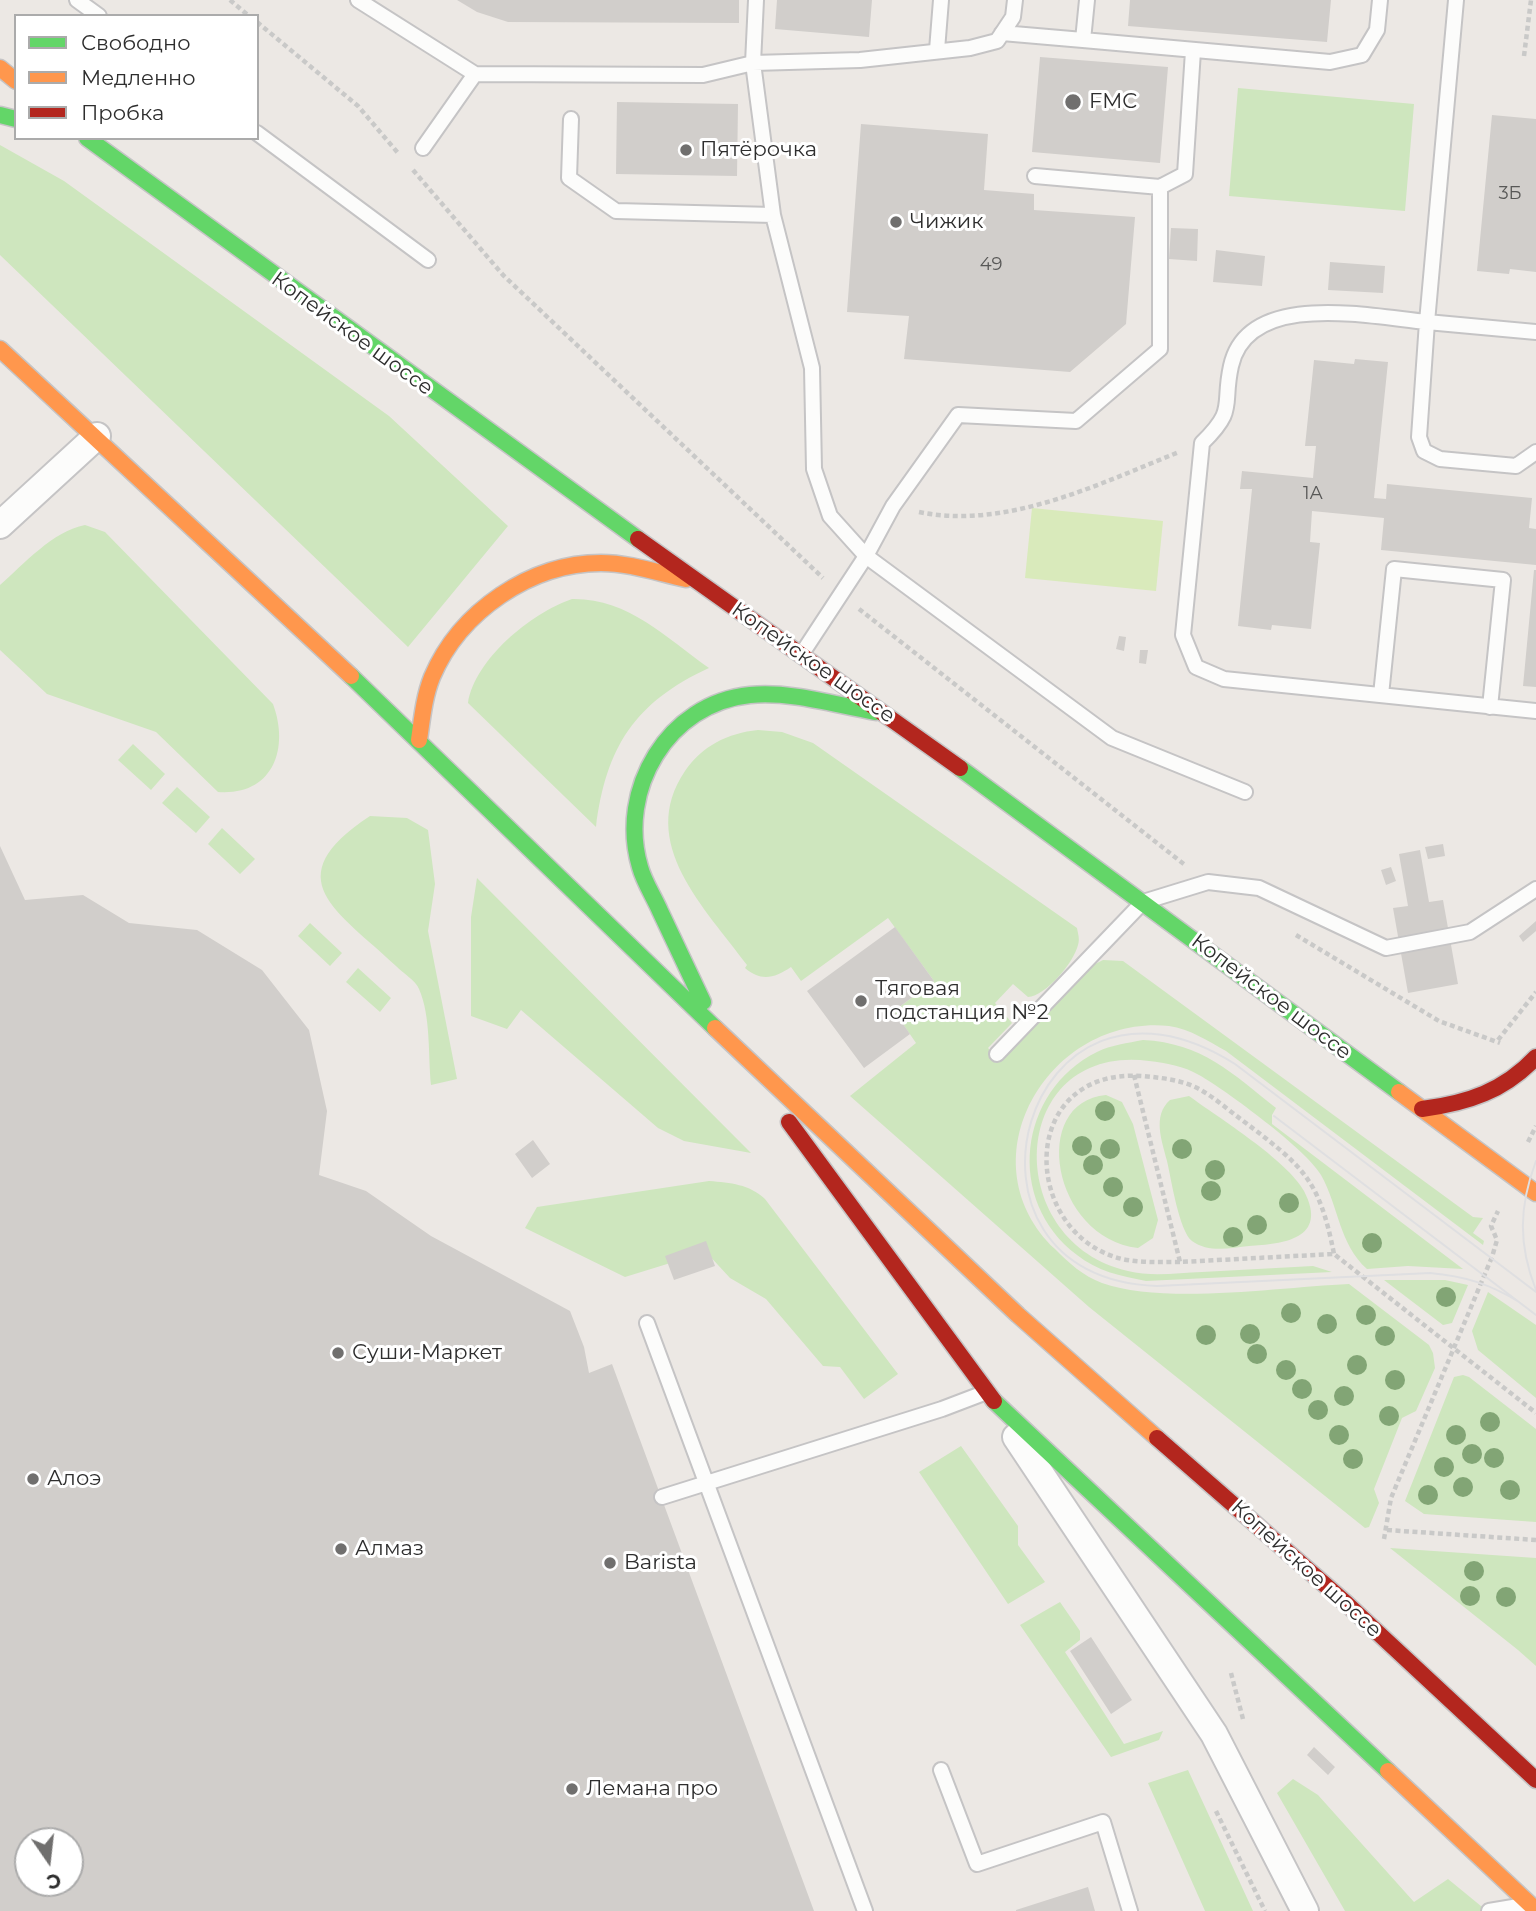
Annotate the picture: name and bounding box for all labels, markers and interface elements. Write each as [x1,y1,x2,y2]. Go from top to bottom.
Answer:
legend [14,14,259,140]
text: Свободно [81,30,191,55]
text: Медленно [81,65,196,90]
place label: FMC [1089,89,1137,115]
marker: FMC [1063,92,1083,112]
text: Пробка [81,100,164,125]
place label: Пятёрочка [700,137,817,163]
marker: Пятёрочка [678,142,694,158]
house number: 3Б [1498,183,1522,205]
place label: Чижик [910,209,983,235]
marker: Чижик [888,214,904,230]
house number: 49 [980,254,1002,276]
street label: Копейское шоссе [266,267,438,401]
house number: 1А [1303,483,1323,505]
street label: Копейское шоссе [726,597,900,729]
street label: Копейское шоссе [1186,929,1356,1065]
place label: Тяговая подстанция №2 [875,976,1049,1026]
marker: Тяговая подстанция №2 [853,993,869,1009]
place label: Суши-Маркет [352,1340,502,1366]
marker: Суши-Маркет [330,1345,346,1361]
place label: Алоэ [47,1466,101,1492]
marker: Алоэ [25,1471,41,1487]
street label: Копейское шоссе [1226,1495,1386,1643]
place label: Алмаз [355,1536,424,1562]
marker: Алмаз [333,1541,349,1557]
place label: Barista [624,1550,697,1576]
marker: Barista [602,1555,618,1571]
place label: Лемана про [586,1776,718,1802]
marker: Лемана про [564,1781,580,1797]
north arrow [14,1827,84,1897]
text: С [44,1868,63,1894]

